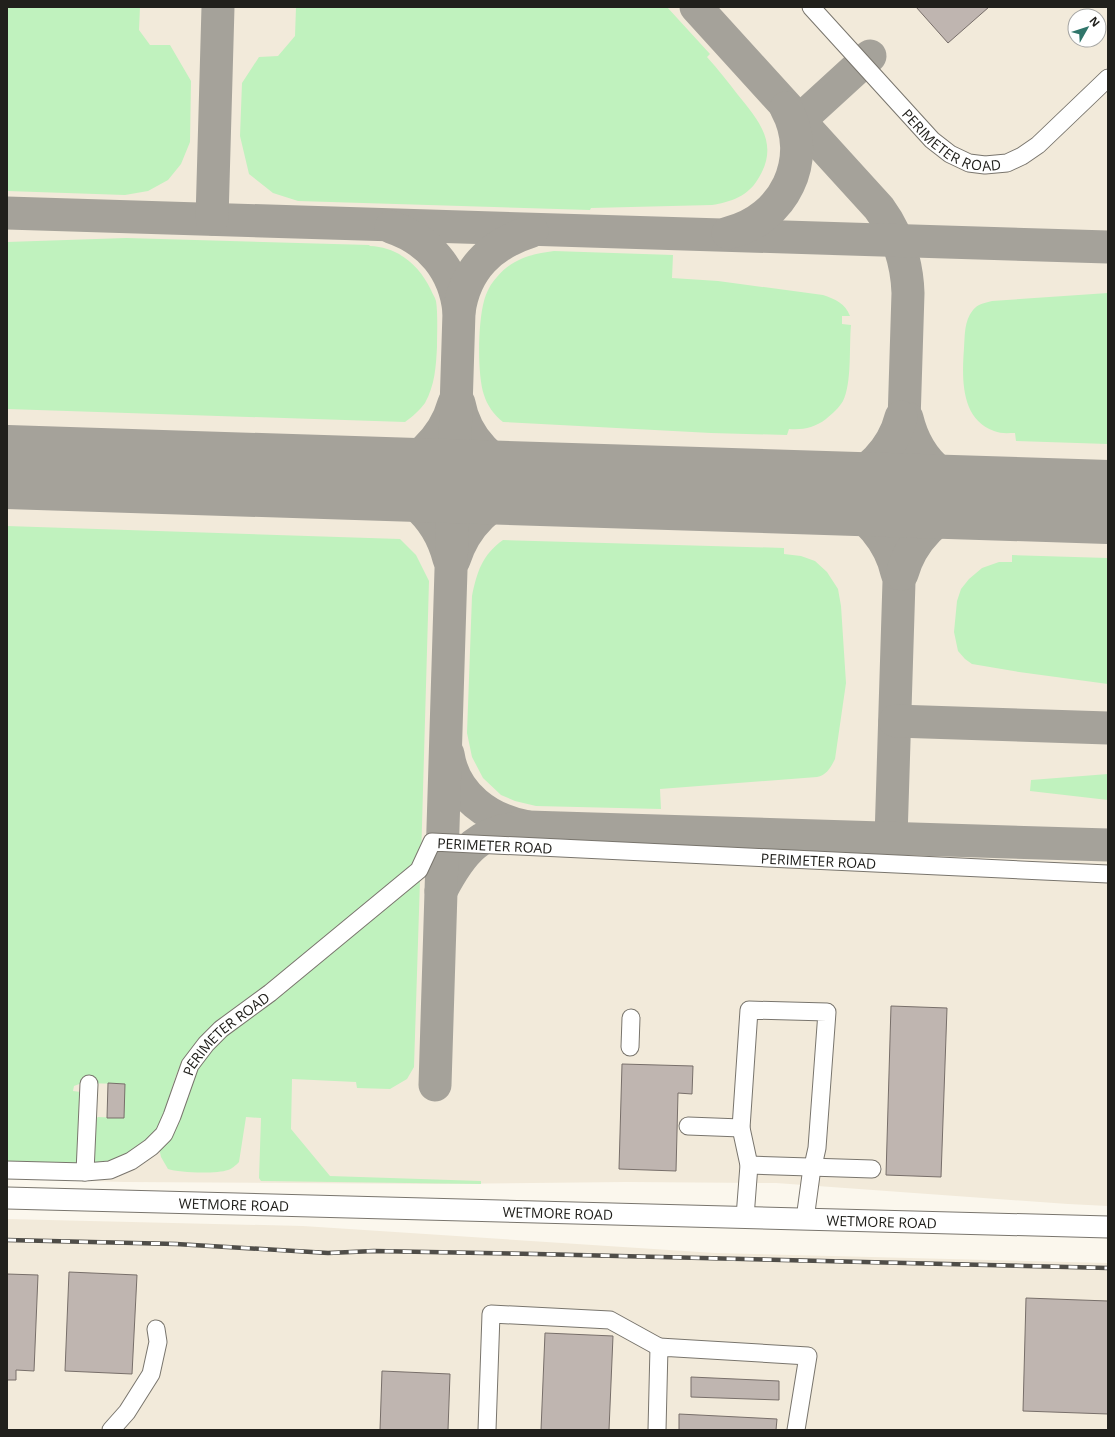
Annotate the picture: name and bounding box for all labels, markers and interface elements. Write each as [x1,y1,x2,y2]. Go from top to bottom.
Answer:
north arrow [1067,8,1107,48]
text: N [1087,13,1104,30]
street label: PERIMETER ROAD [898,104,1002,175]
street label: PERIMETER ROAD [437,833,553,857]
street label: PERIMETER ROAD [760,848,877,873]
street label: PERIMETER ROAD [178,987,273,1078]
street label: WETMORE ROAD [178,1193,289,1215]
street label: WETMORE ROAD [502,1202,613,1223]
street label: WETMORE ROAD [826,1210,937,1232]

